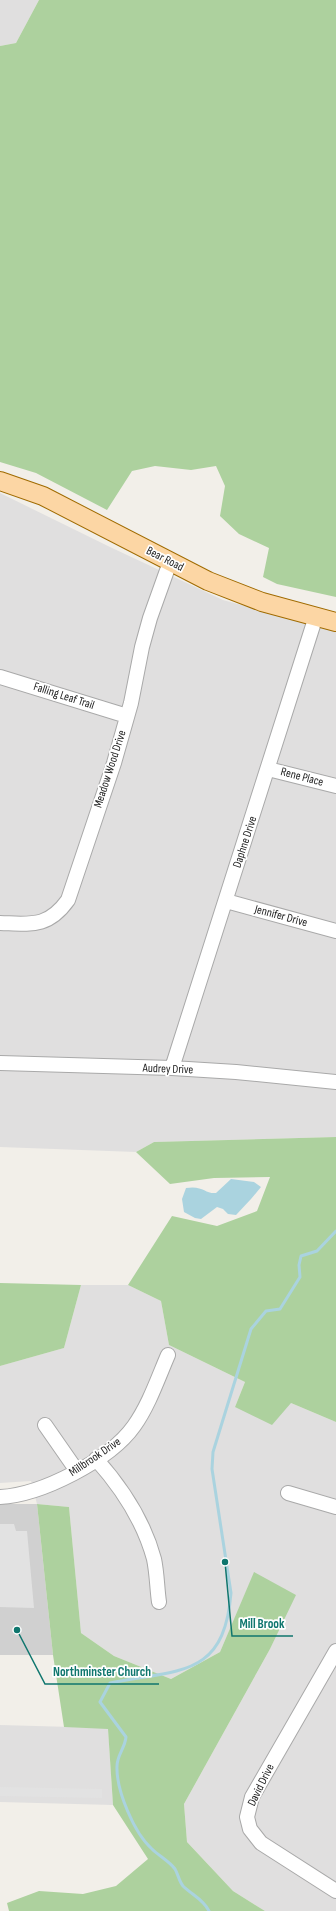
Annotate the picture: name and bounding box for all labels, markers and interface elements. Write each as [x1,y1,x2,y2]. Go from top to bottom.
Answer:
street label: Bear Road [144,543,186,575]
street label: Falling Leaf Trail [32,679,96,713]
street label: Meadow Wood Drive [90,728,130,810]
street label: Rene Place [279,764,325,790]
street label: Daphne Drive [230,814,260,870]
street label: Jennifer Drive [252,901,309,930]
street label: Audrey Drive [141,1061,194,1077]
street label: Millbrook Drive [66,1434,124,1480]
callout: Mill Brook [232,1611,293,1636]
text: Mill Brook [239,1616,285,1632]
callout: Northminster Church [45,1659,159,1684]
text: Northminster Church [53,1664,151,1680]
street label: David Drive [244,1761,278,1809]

